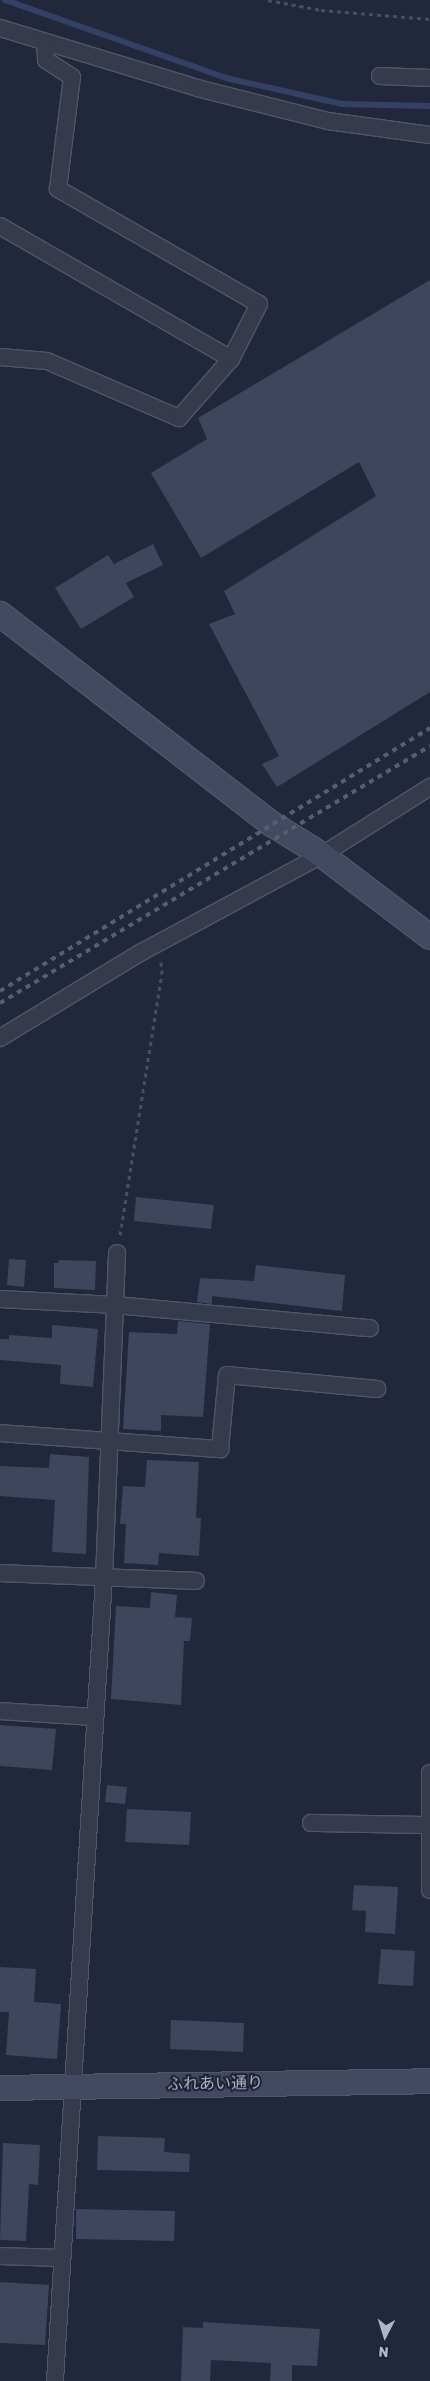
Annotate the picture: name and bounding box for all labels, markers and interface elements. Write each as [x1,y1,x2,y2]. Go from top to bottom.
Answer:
street label: ふれあい通り [167,2074,263,2094]
north arrow [360,2311,410,2361]
text: N [378,2343,389,2360]

